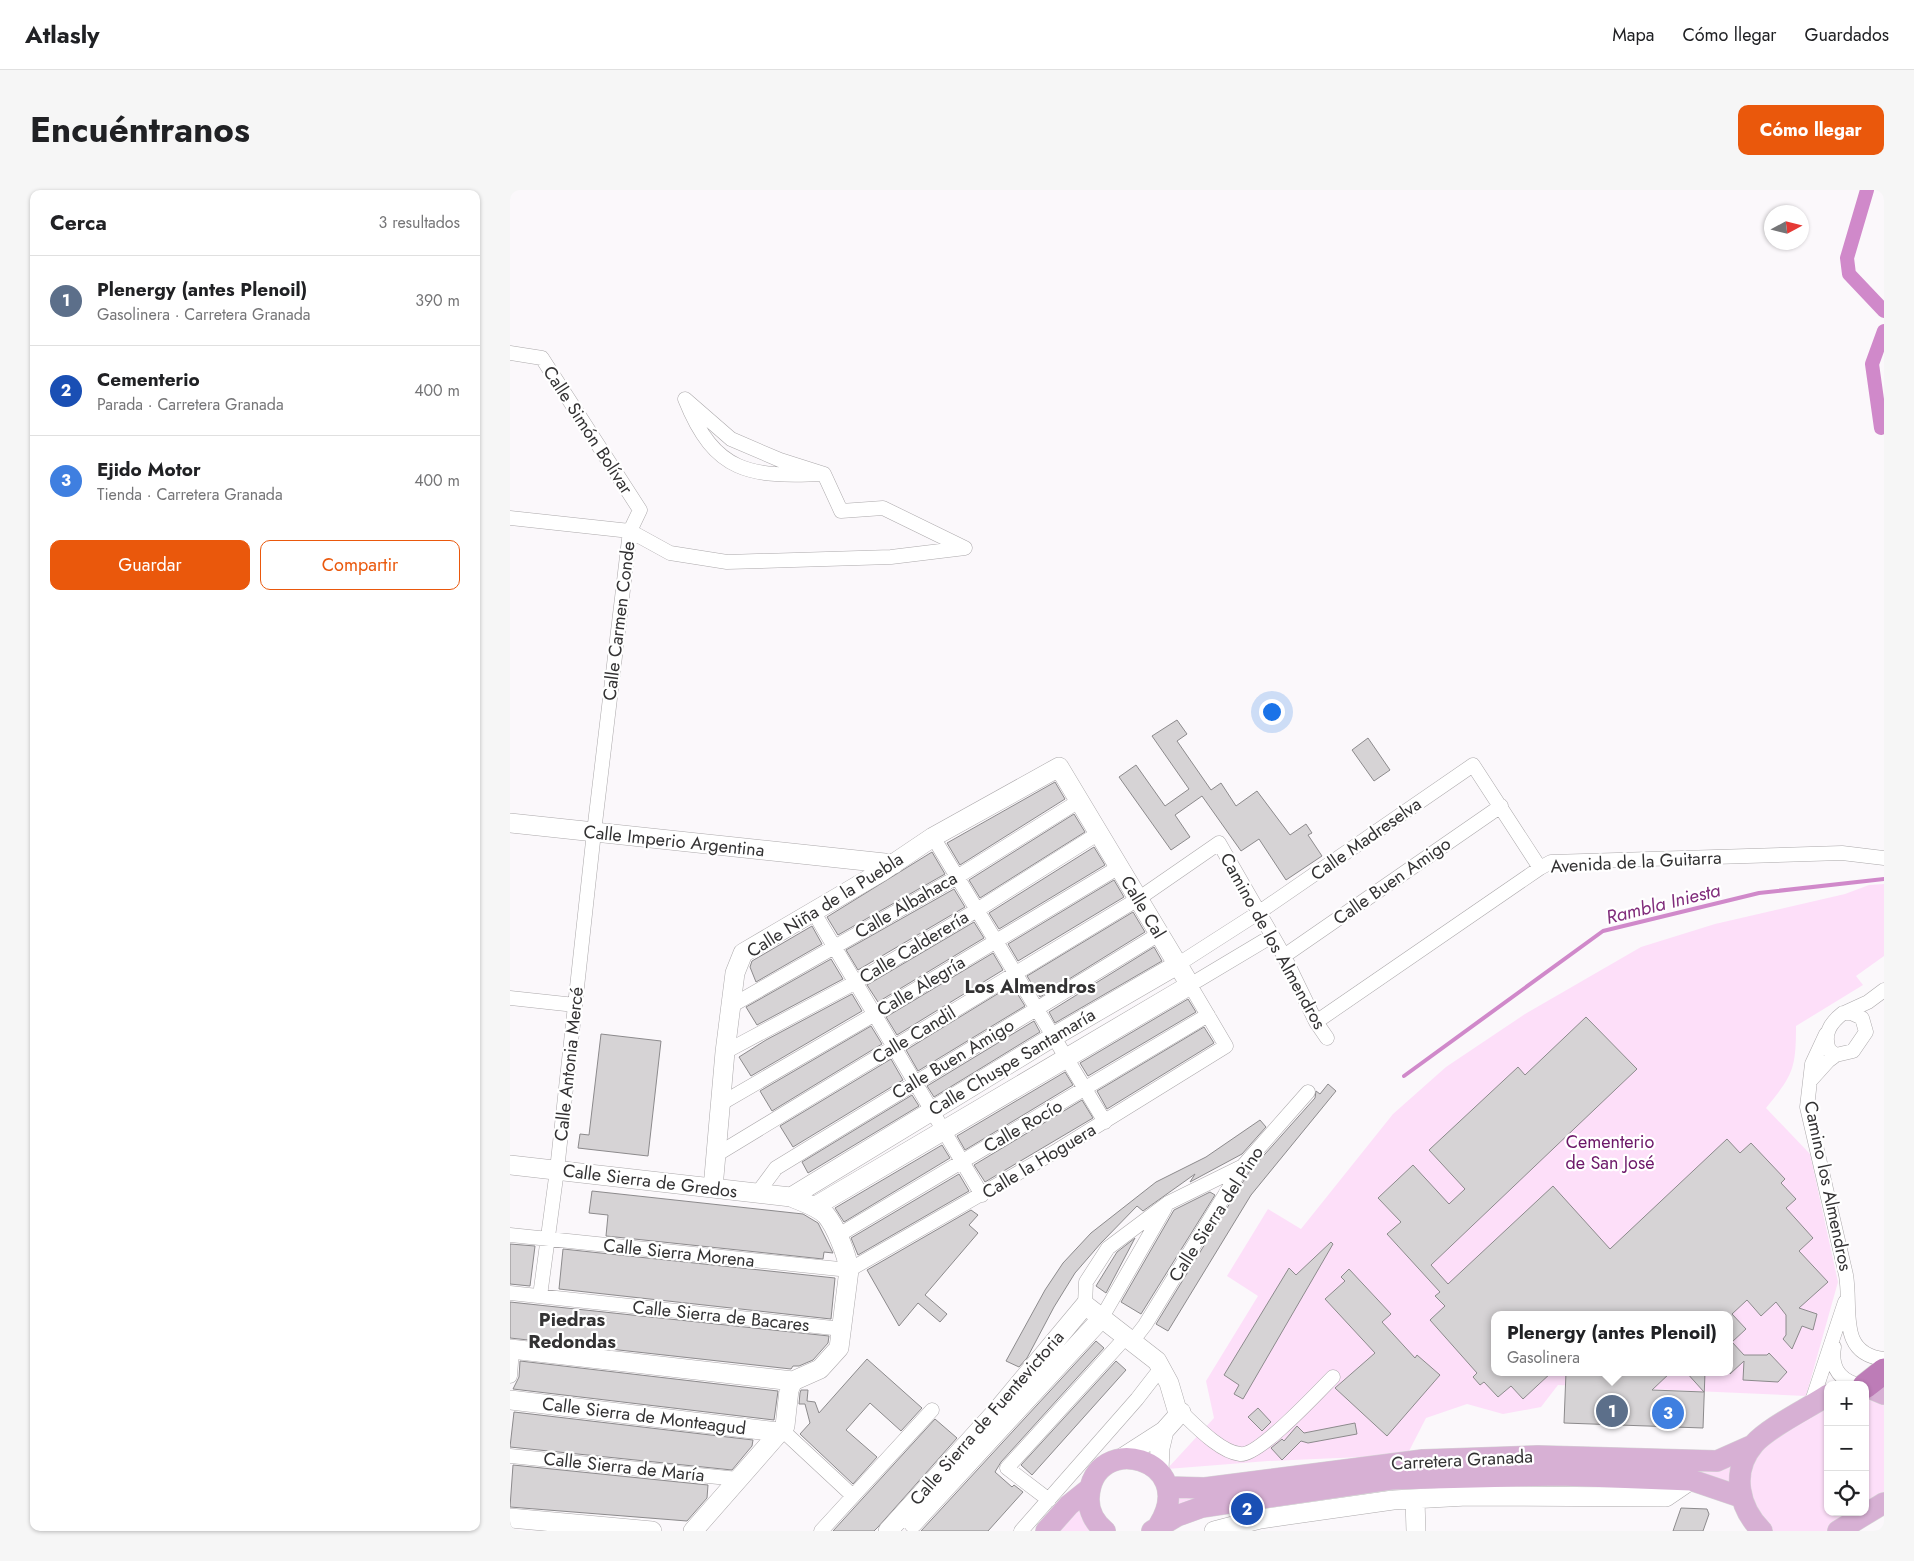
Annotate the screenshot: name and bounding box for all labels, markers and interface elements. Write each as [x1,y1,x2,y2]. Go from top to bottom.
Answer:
text: Atlasly [25,17,100,52]
text: Mapa [1612,22,1654,48]
text: Cómo llegar [1682,22,1777,48]
text: Guardados [1805,22,1889,48]
text: Encuéntranos [30,105,250,155]
button: Cómo llegar [1738,105,1884,155]
north arrow [1764,205,1809,250]
text: Cerca [50,208,107,238]
text: 3 resultados [379,211,460,234]
text: Plenergy (antes Plenoil) [97,276,307,303]
text: 1 [62,289,70,312]
text: 390 m [415,289,460,312]
text: Gasolinera · Carretera Granada [97,303,311,326]
street label: Calle Simón Bolívar [537,361,640,500]
text: Cementerio [97,366,200,393]
text: 2 [61,379,71,402]
text: 400 m [414,379,460,402]
text: Parada · Carretera Granada [97,393,284,416]
text: Ejido Motor [97,456,201,483]
text: 3 [61,469,71,492]
text: 400 m [414,469,460,492]
text: Tienda · Carretera Granada [97,483,283,506]
button: Guardar [50,540,250,590]
button: Compartir [260,540,460,590]
street label: Calle Carmen Conde [596,540,642,702]
your location [1259,699,1285,725]
street label: Calle Madreselva [1305,791,1427,887]
street label: Calle Imperio Argentina [582,819,766,863]
street label: Calle Buen Amigo [1328,831,1456,931]
street label: Avenida de la Guitarra [1550,845,1722,879]
street label: Calle Niña de la Puebla [742,846,908,964]
street label: Camino de los Almendros [1214,848,1332,1034]
street label: Calle Albahaca [850,865,962,945]
street label: Calle Cal [1114,871,1172,943]
water label: Rambla Iniesta [1603,876,1724,931]
street label: Calle Calderería [854,904,974,990]
street label: Calle Alegría [872,949,970,1023]
district label: Los Almendros [964,973,1096,1000]
street label: Calle Antonia Mercé [548,985,590,1143]
street label: Calle Candil [867,1000,961,1070]
street label: Calle Chuspe Santamaría [924,1002,1100,1122]
street label: Calle Buen Amigo [887,1012,1019,1106]
street label: Calle Rocío [979,1093,1067,1159]
street label: Camino los Almendros [1797,1099,1859,1273]
street label: Calle la Hoguera [977,1117,1101,1205]
park label: Cementerio de San José [1566,1129,1654,1176]
street label: Calle Sierra del Pino [1162,1141,1270,1287]
street label: Calle Sierra de Gredos [561,1157,739,1205]
street label: Calle Sierra Morena [602,1232,756,1274]
street label: Calle Sierra de Bacares [631,1294,811,1338]
district label: Piedras Redondas [528,1306,616,1355]
popup [1491,1311,1733,1376]
text: Plenergy (antes Plenoil) [1507,1319,1717,1346]
street label: Calle Sierra de Fuentevictoria [904,1325,1070,1511]
text: Gasolinera [1507,1346,1580,1369]
map controls [1824,1381,1869,1516]
button: + [1824,1381,1869,1426]
street label: Calle Sierra de Monteagud [541,1391,747,1441]
pin: 1 [1596,1392,1628,1430]
pin: 3 [1652,1394,1684,1432]
button: − [1824,1426,1869,1471]
street label: Carretera Granada [1390,1443,1534,1477]
street label: Calle Sierra de María [542,1446,706,1488]
button: locate [1824,1471,1869,1516]
pin: 2 [1231,1490,1263,1528]

